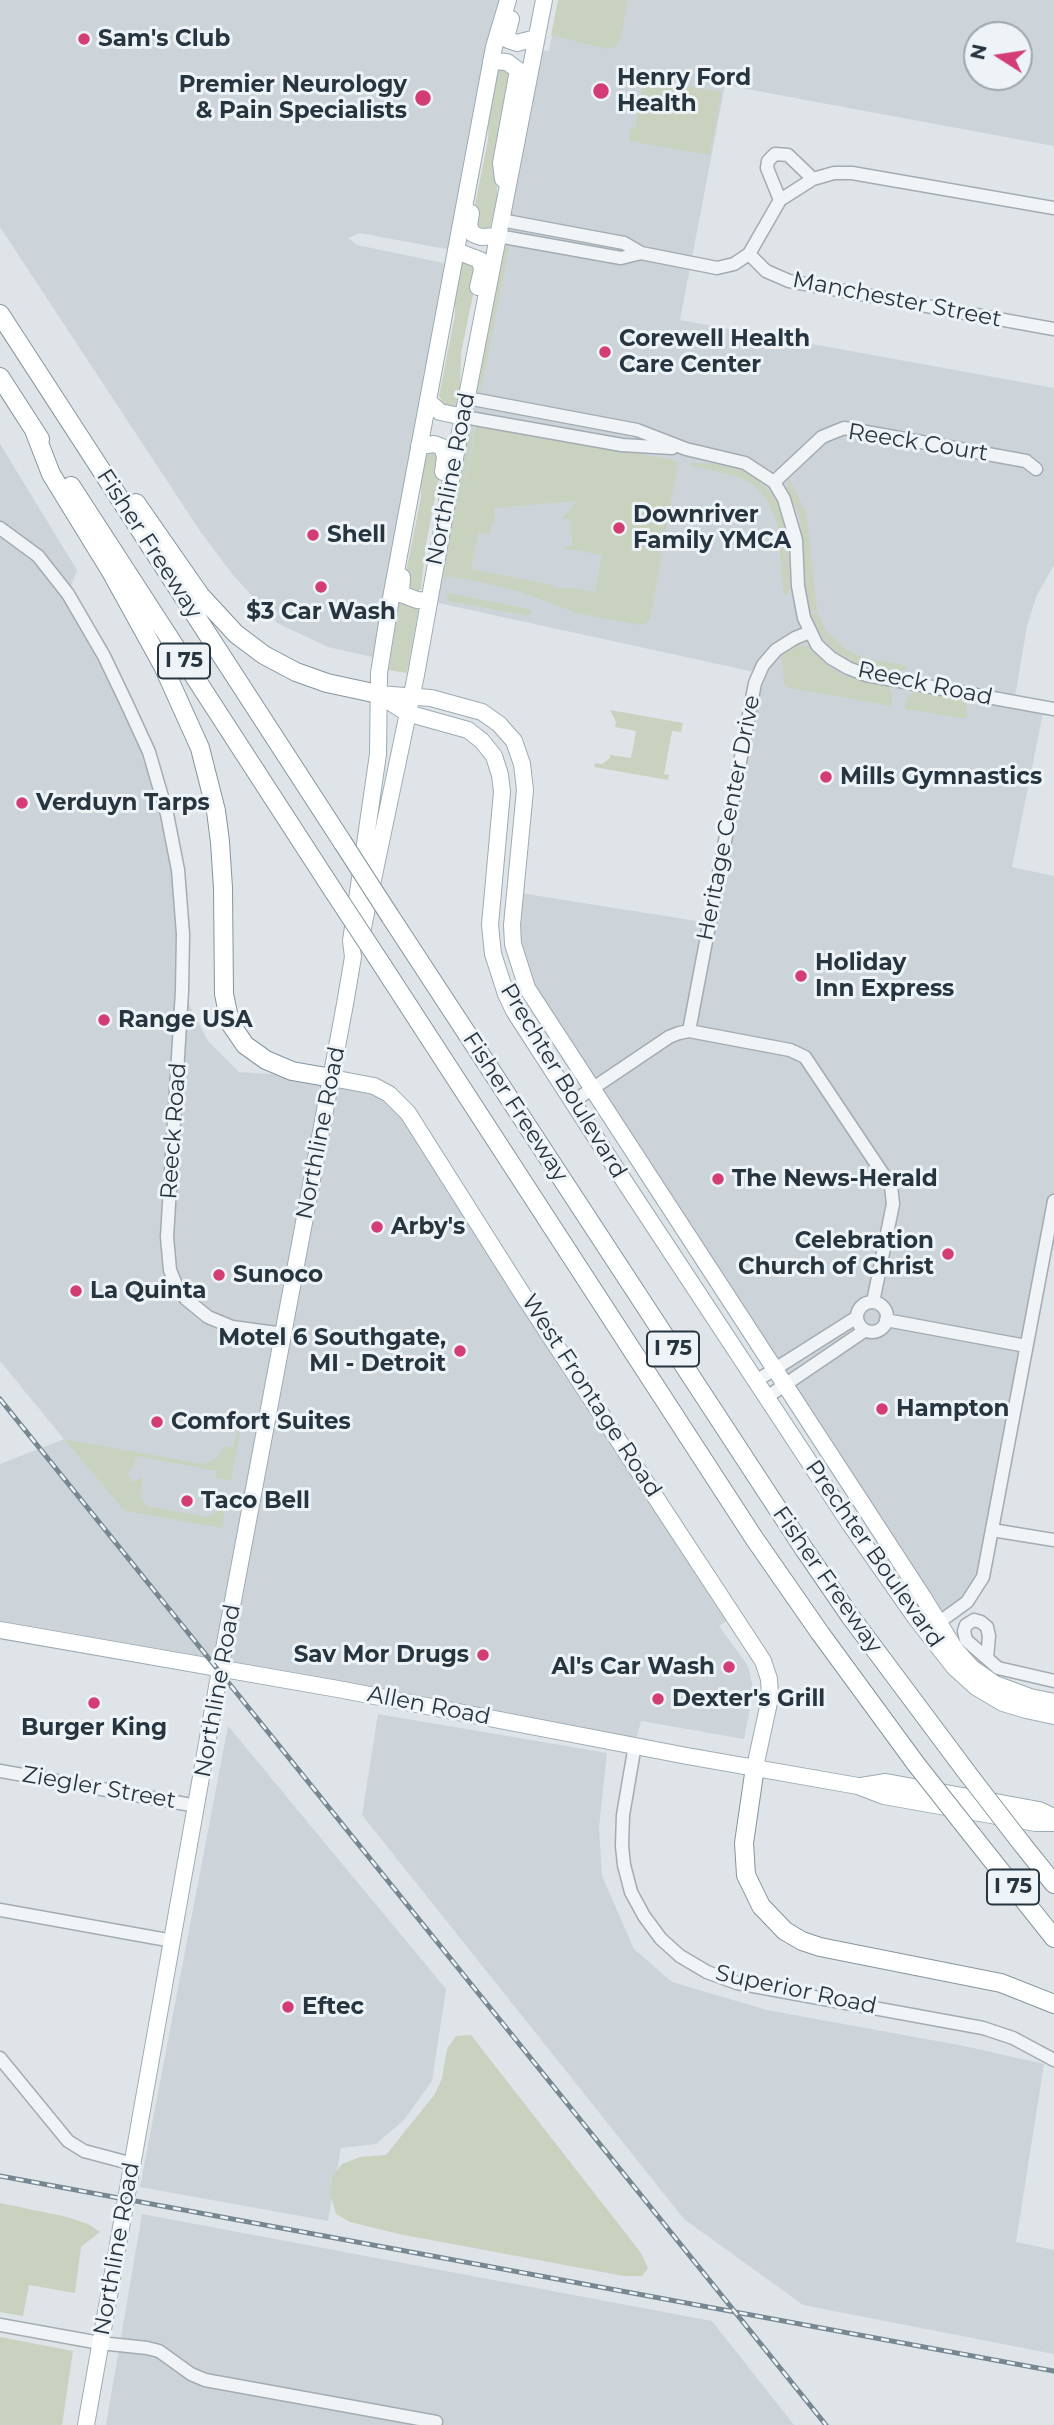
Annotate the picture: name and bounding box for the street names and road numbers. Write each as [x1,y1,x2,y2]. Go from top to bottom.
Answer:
street label: Manchester Street [790,266,1004,334]
street label: Northline Road [421,390,481,568]
street label: Reeck Court [846,418,990,468]
street label: Fisher Freeway [90,464,208,624]
road number: I 75 [158,644,210,678]
street label: Reeck Road [855,656,995,712]
street label: Heritage Center Drive [692,693,766,943]
street label: Prechter Boulevard [494,979,632,1183]
street label: Fisher Freeway [456,1027,574,1187]
street label: Northline Road [291,1044,351,1222]
street label: Reeck Road [155,1062,193,1200]
street label: West Frontage Road [515,1289,667,1503]
road number: I 75 [647,1332,699,1366]
street label: Prechter Boulevard [799,1455,949,1653]
street label: Fisher Freeway [766,1501,888,1659]
street label: Northline Road [189,1602,247,1780]
street label: Allen Road [365,1681,493,1731]
street label: Ziegler Street [20,1761,178,1815]
road number: I 75 [987,1870,1039,1904]
street label: Superior Road [713,1959,879,2021]
street label: Northline Road [88,2160,146,2338]

